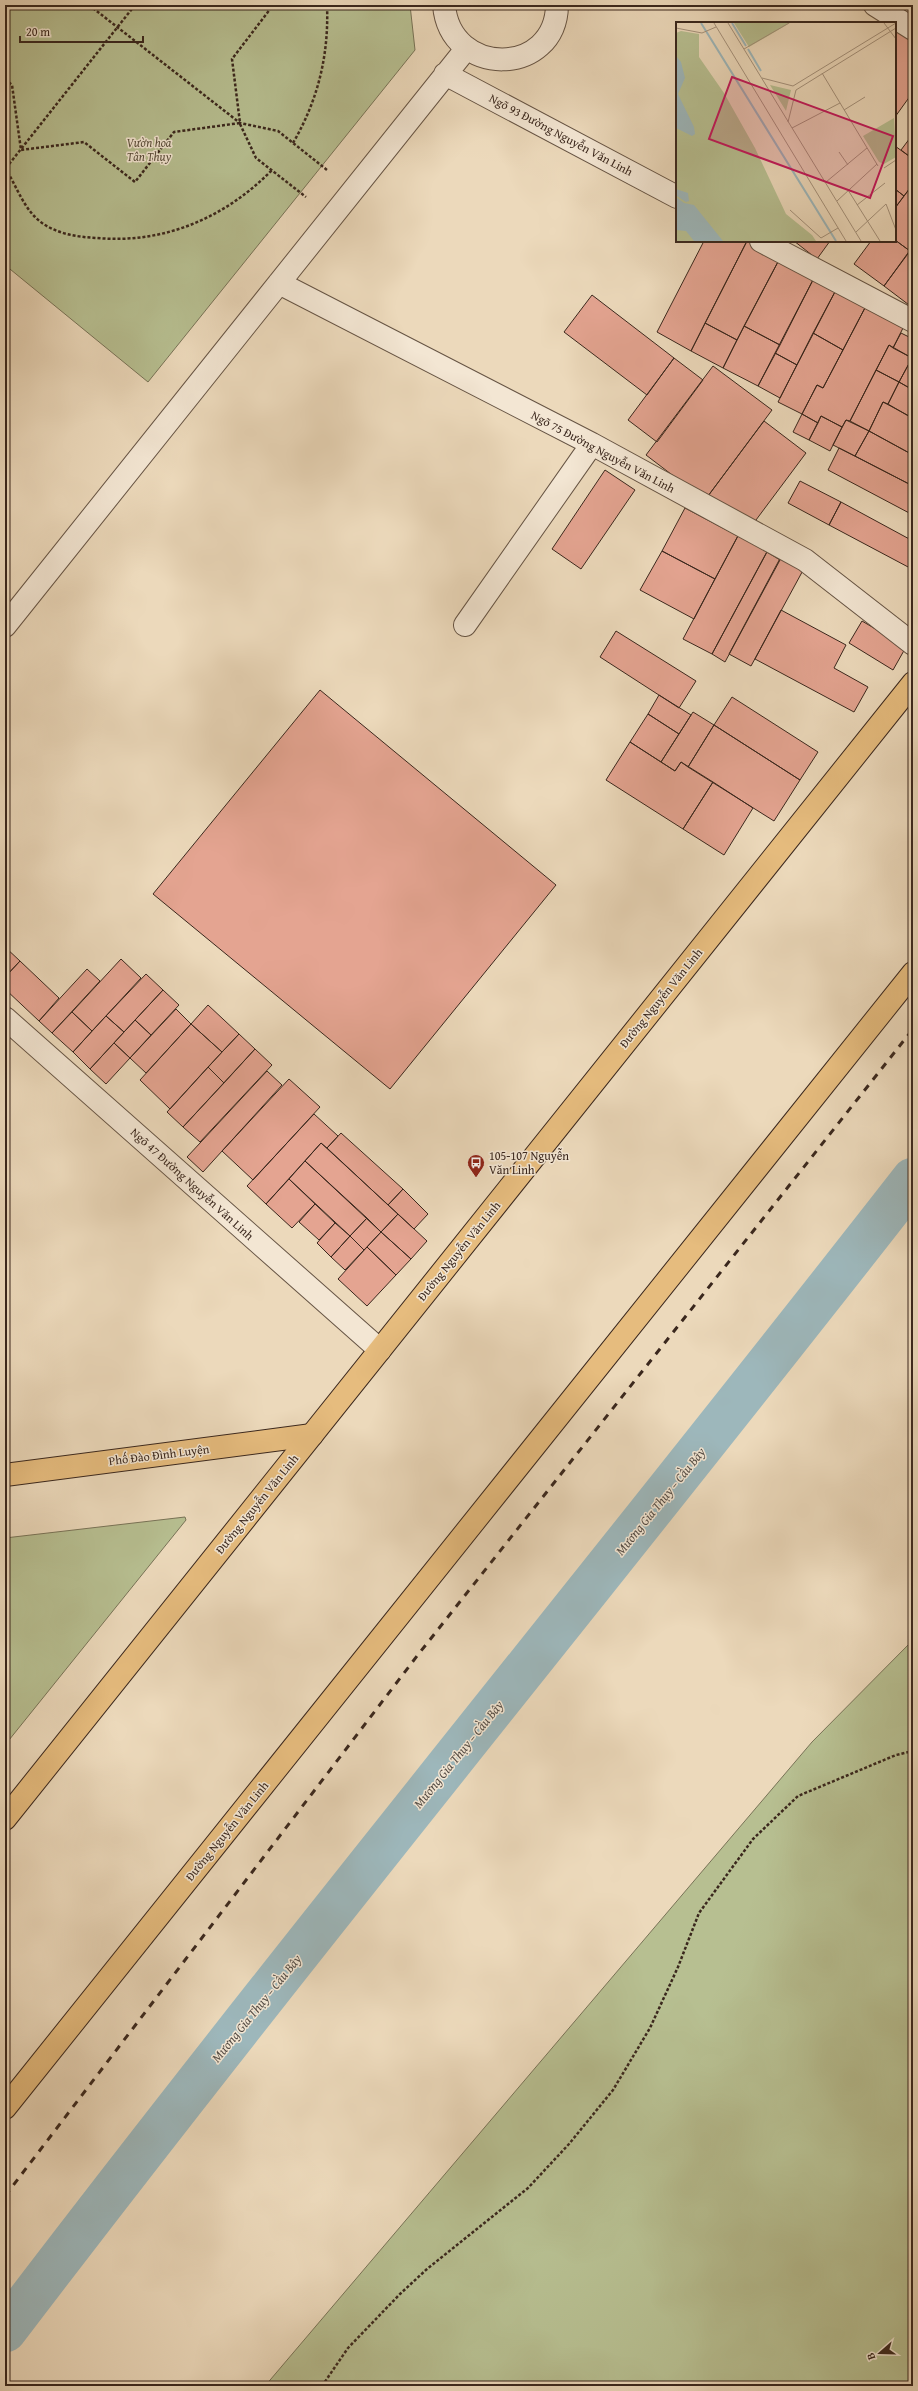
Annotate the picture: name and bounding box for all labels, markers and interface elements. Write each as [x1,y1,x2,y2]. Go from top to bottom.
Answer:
scale bar [20,18,143,44]
inset map [676,22,896,242]
text: 20 m [26,23,50,40]
street label: Ngõ 93 Đường Nguyễn Văn Linh [486,89,636,180]
park label: Vườn hoa Tân Thụy [127,134,172,165]
street label: Ngõ 75 Đường Nguyễn Văn Linh [528,406,678,497]
street label: Đường Nguyễn Văn Linh [615,944,706,1051]
street label: Ngõ 47 Đường Nguyễn Văn Linh [127,1124,258,1244]
place label: 105-107 Nguyễn Văn Linh [489,1147,569,1178]
bus stop icon: 105-107 Nguyễn Văn Linh [466,1153,486,1178]
street label: Đường Nguyễn Văn Linh [413,1197,504,1304]
street label: Phố Đào Đình Luyện [108,1440,210,1469]
water label: Mương Gia Thụy – Cầu Bây [611,1443,710,1559]
street label: Đường Nguyễn Văn Linh [211,1450,302,1557]
water label: Mương Gia Thụy – Cầu Bây [409,1696,508,1812]
street label: Đường Nguyễn Văn Linh [181,1777,272,1884]
water label: Mương Gia Thụy – Cầu Bây [207,1950,306,2066]
north arrow [860,2333,900,2373]
text: B [862,2350,879,2362]

